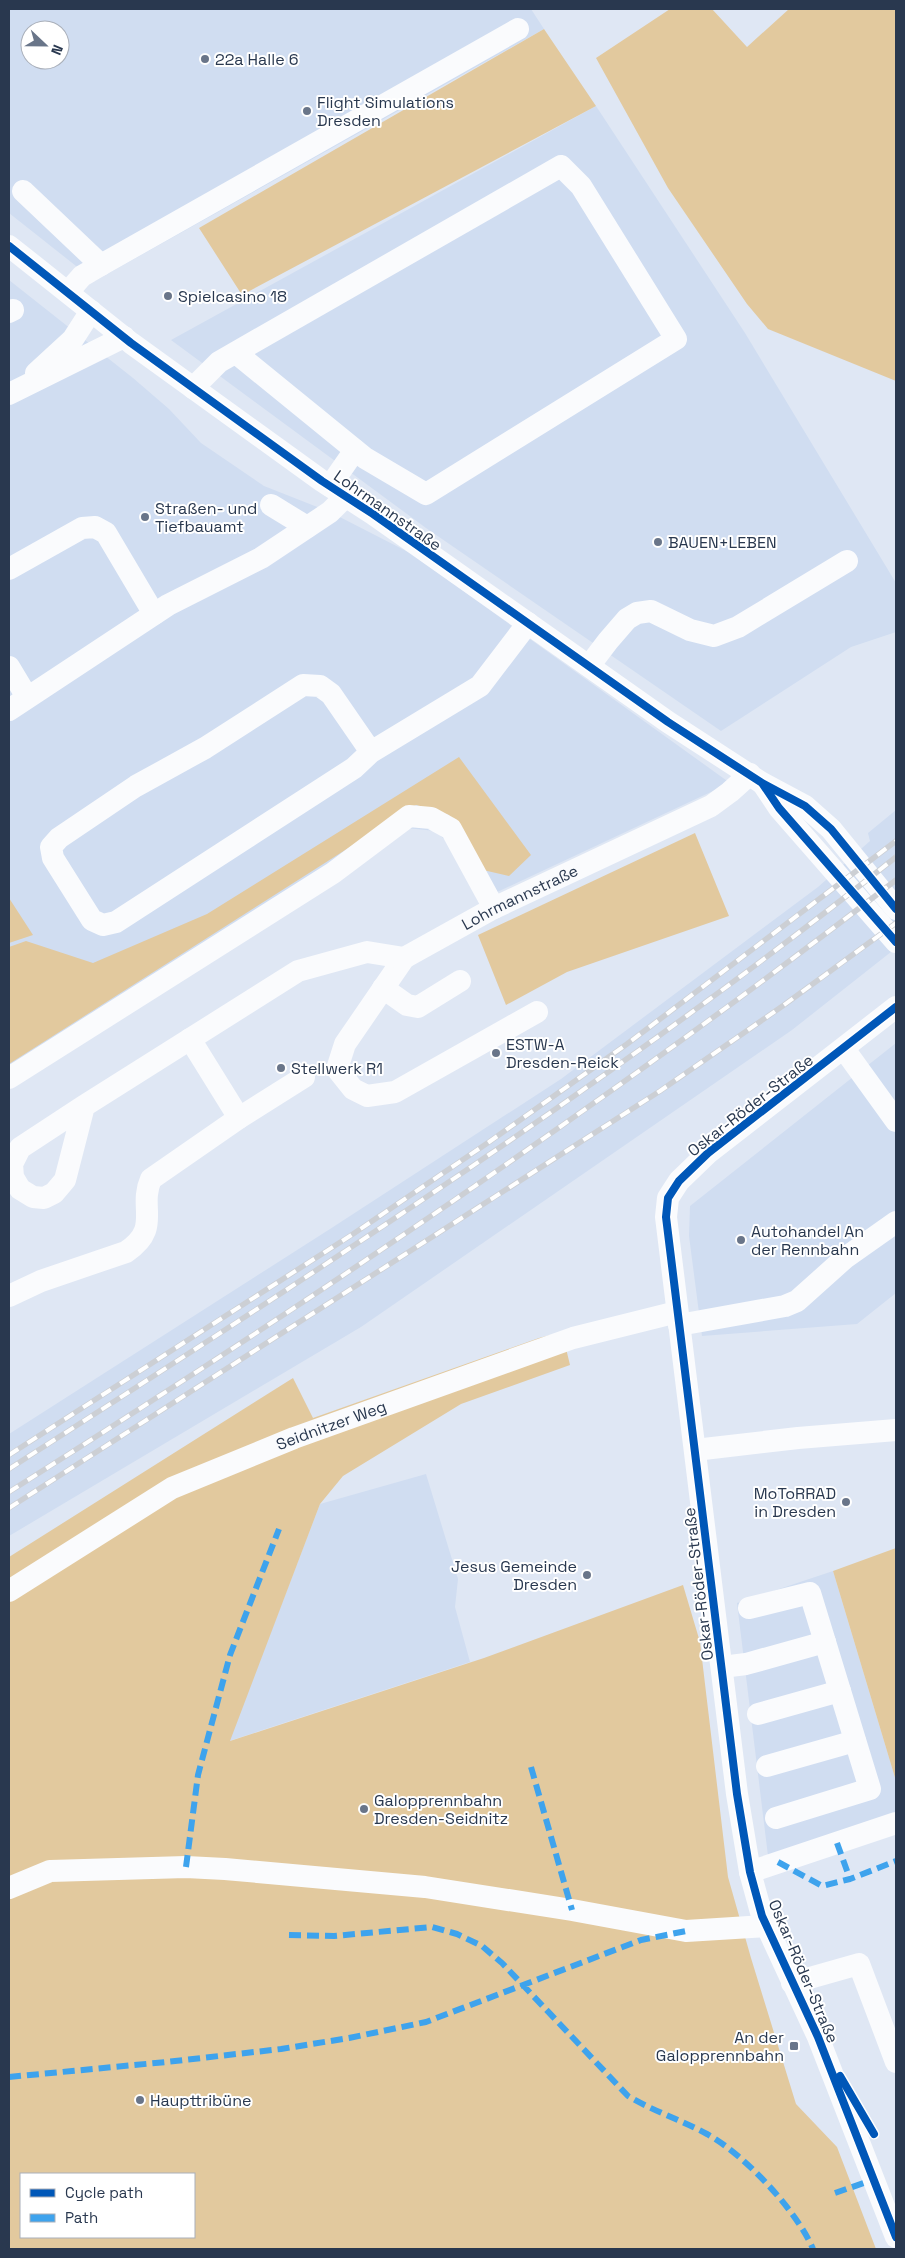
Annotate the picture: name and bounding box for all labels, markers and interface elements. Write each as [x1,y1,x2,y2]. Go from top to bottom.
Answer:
north arrow [20,20,70,70]
text: N [47,42,67,58]
place label: 22a Halle 6 [215,49,299,70]
marker: 22a Halle 6 [199,53,211,65]
place label: Flight Simulations Dresden [317,92,454,131]
marker: Flight Simulations Dresden [301,105,313,117]
place label: Spielcasino 18 [178,286,287,307]
marker: Spielcasino 18 [162,290,174,302]
street label: Lohrmannstraße [330,465,446,555]
place label: Straßen- und Tiefbauamt [155,498,257,537]
marker: Straßen- und Tiefbauamt [139,511,151,523]
place label: BAUEN+LEBEN [668,532,777,553]
marker: BAUEN+LEBEN [652,536,664,548]
street label: Lohrmannstraße [458,860,582,935]
place label: ESTW-A Dresden-Reick [506,1034,619,1073]
marker: ESTW-A Dresden-Reick [490,1047,502,1059]
street label: Oskar-Röder-Straße [683,1050,817,1161]
place label: Stellwerk R1 [291,1058,383,1079]
marker: Stellwerk R1 [275,1062,287,1074]
place label: Autohandel An der Rennbahn [751,1221,864,1260]
marker: Autohandel An der Rennbahn [735,1234,747,1246]
street label: Seidnitzer Weg [273,1396,389,1455]
place label: MoToRRAD in Dresden [754,1483,836,1522]
marker: MoToRRAD in Dresden [840,1496,852,1508]
street label: Oskar-Röder-Straße [679,1506,718,1662]
place label: Jesus Gemeinde Dresden [451,1556,577,1595]
marker: Jesus Gemeinde Dresden [581,1569,593,1581]
place label: Galopprennbahn Dresden-Seidnitz [374,1790,508,1829]
marker: Galopprennbahn Dresden-Seidnitz [358,1803,370,1815]
street label: Oskar-Röder-Straße [764,1896,843,2046]
place label: An der Galopprennbahn [656,2027,784,2066]
marker: An der Galopprennbahn [788,2040,800,2052]
place label: Haupttribüne [150,2090,251,2111]
marker: Haupttribüne [134,2094,146,2106]
legend [20,2173,195,2238]
text: Cycle path [65,2183,143,2202]
text: Path [65,2208,98,2227]

